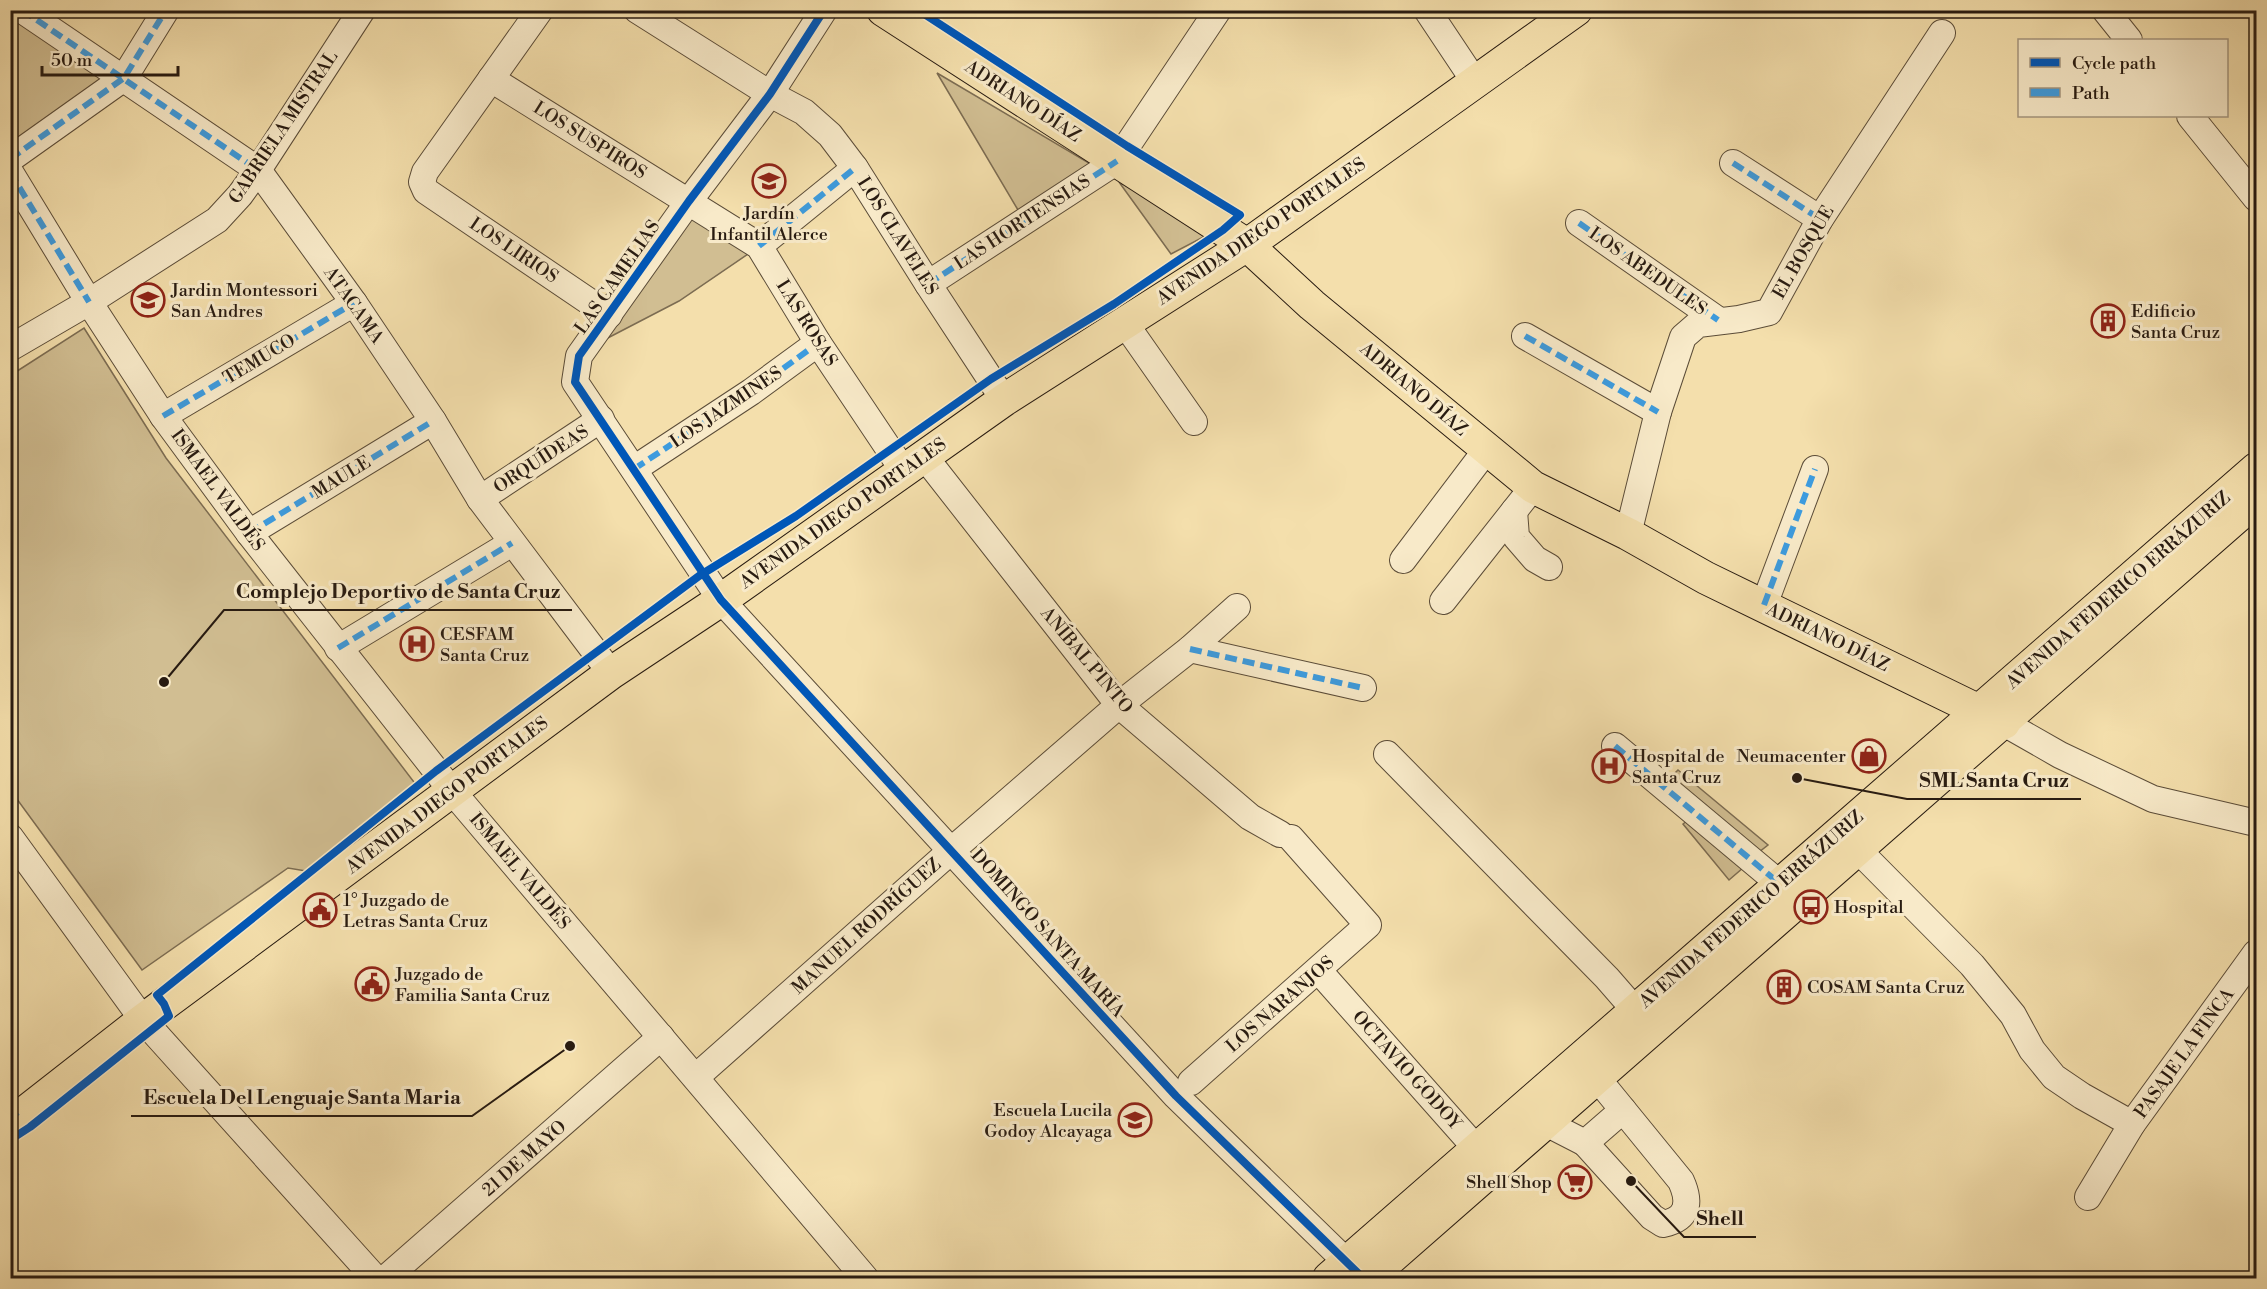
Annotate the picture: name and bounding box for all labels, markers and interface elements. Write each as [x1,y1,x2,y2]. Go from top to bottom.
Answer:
scale bar [42,39,178,77]
legend [2018,39,2228,117]
street label: GABRIELA MISTRAL [224,46,343,208]
text: 50 m [51,49,93,72]
text: Cycle path [2072,52,2156,75]
street label: ADRIANO DÍAZ [960,55,1085,147]
text: Path [2072,82,2110,105]
street label: LOS SUSPIROS [529,96,651,184]
street label: AVENIDA DIEGO PORTALES [1151,153,1370,311]
school or university icon: Jardín Infantil Alerce [751,163,787,199]
street label: LAS HORTENSIAS [950,170,1095,275]
street label: LOS CLAVELES [852,173,943,300]
street label: EL BOSQUE [1767,201,1839,303]
place label: Jardín Infantil Alerce [710,202,828,246]
street label: LOS LIRIOS [465,212,563,289]
street label: LAS CAMELIAS [570,216,665,339]
street label: LOS ABEDULES [1584,222,1711,321]
street label: ATACAMA [318,261,389,349]
street label: LAS ROSAS [771,276,842,371]
place label: Jardin Montessori San Andres [170,279,318,323]
school or university icon: Jardin Montessori San Andres [130,282,166,318]
place label: Edificio Santa Cruz [2131,300,2220,344]
building icon: Edificio Santa Cruz [2090,303,2126,339]
street label: TEMUCO [219,329,300,390]
street label: ADRIANO DÍAZ [1354,337,1472,441]
street label: LOS JAZMINES [666,361,787,453]
street label: ORQUÍDEAS [489,420,593,499]
street label: ISMAEL VALDÉS [166,425,270,556]
street label: AVENIDA DIEGO PORTALES [735,433,951,594]
street label: MAULE [307,451,375,504]
street label: AVENIDA FEDERICO ERRÁZURIZ [2001,487,2235,695]
callout: Complejo Deportivo de Santa Cruz [224,572,572,610]
text: Complejo Deportivo de Santa Cruz [236,580,560,605]
street label: ADRIANO DÍAZ [1762,597,1893,677]
street label: ANÍBAL PINTO [1035,602,1138,718]
place label: CESFAM Santa Cruz [440,623,529,667]
hospital icon: CESFAM Santa Cruz [399,626,435,662]
street label: AVENIDA DIEGO PORTALES [341,712,553,880]
shop icon: Neumacenter [1851,738,1887,774]
place label: Hospital de Santa Cruz [1632,745,1725,789]
place label: Neumacenter [1737,745,1846,768]
hospital icon: Hospital de Santa Cruz [1591,748,1627,784]
callout: SML Santa Cruz [1907,761,2081,799]
text: SML Santa Cruz [1919,769,2069,794]
street label: AVENIDA FEDERICO ERRÁZURIZ [1634,806,1868,1014]
street label: ISMAEL VALDÉS [464,808,575,934]
street label: DOMINGO SANTA MARÍA [966,844,1130,1023]
street label: MANUEL RODRÍGUEZ [787,853,946,1000]
place label: 1° Juzgado de Letras Santa Cruz [343,889,488,933]
bus stop icon: Hospital [1793,889,1829,925]
public building icon: 1° Juzgado de Letras Santa Cruz [302,892,338,928]
place label: Hospital [1834,896,1904,919]
street label: LOS NARANJOS [1221,951,1339,1058]
place label: Juzgado de Familia Santa Cruz [394,963,550,1007]
public building icon: Juzgado de Familia Santa Cruz [354,966,390,1002]
building icon: COSAM Santa Cruz [1766,969,1802,1005]
place label: COSAM Santa Cruz [1807,976,1965,999]
street label: PASAJE LA FINCA [2129,983,2240,1123]
street label: OCTAVIO GODOY [1347,1006,1467,1136]
callout: Escuela Del Lenguaje Santa Maria [131,1078,472,1116]
text: Escuela Del Lenguaje Santa Maria [143,1086,461,1111]
place label: Escuela Lucila Godoy Alcayaga [984,1099,1113,1143]
school or university icon: Escuela Lucila Godoy Alcayaga [1117,1102,1153,1138]
street label: 21 DE MAYO [477,1115,571,1201]
supermarket icon: Shell Shop [1557,1164,1593,1200]
place label: Shell Shop [1466,1171,1552,1194]
callout: Shell [1684,1199,1756,1237]
text: Shell [1696,1207,1744,1232]

